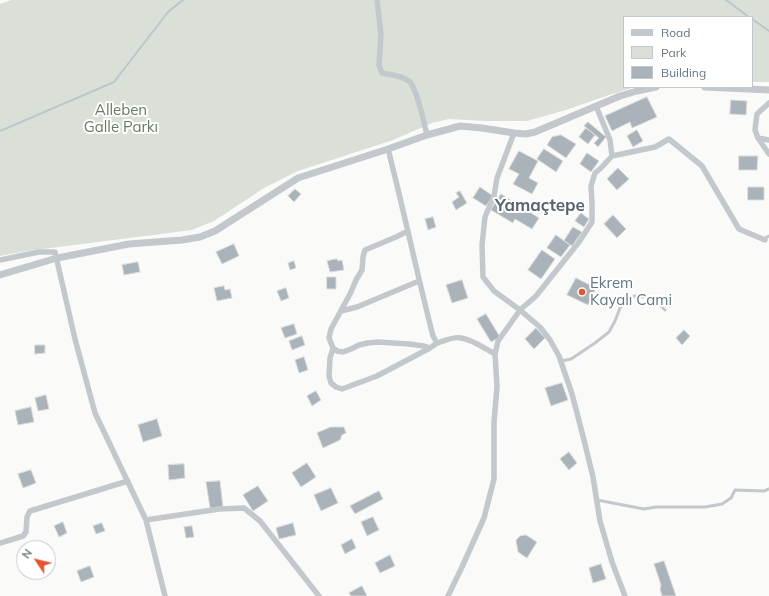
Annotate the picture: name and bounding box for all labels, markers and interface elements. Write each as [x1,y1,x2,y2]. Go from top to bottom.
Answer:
legend [623,16,753,88]
text: Road [661,25,690,40]
text: Park [661,45,686,60]
text: Building [661,65,706,80]
park label: Alleben Galle Parkı [84,101,158,136]
district label: Yamaçtepe [495,196,585,216]
place label: Ekrem Kayalı Cami [590,274,672,309]
marker: Ekrem Kayalı Cami [577,287,587,297]
north arrow [16,540,56,580]
text: N [19,546,35,561]

